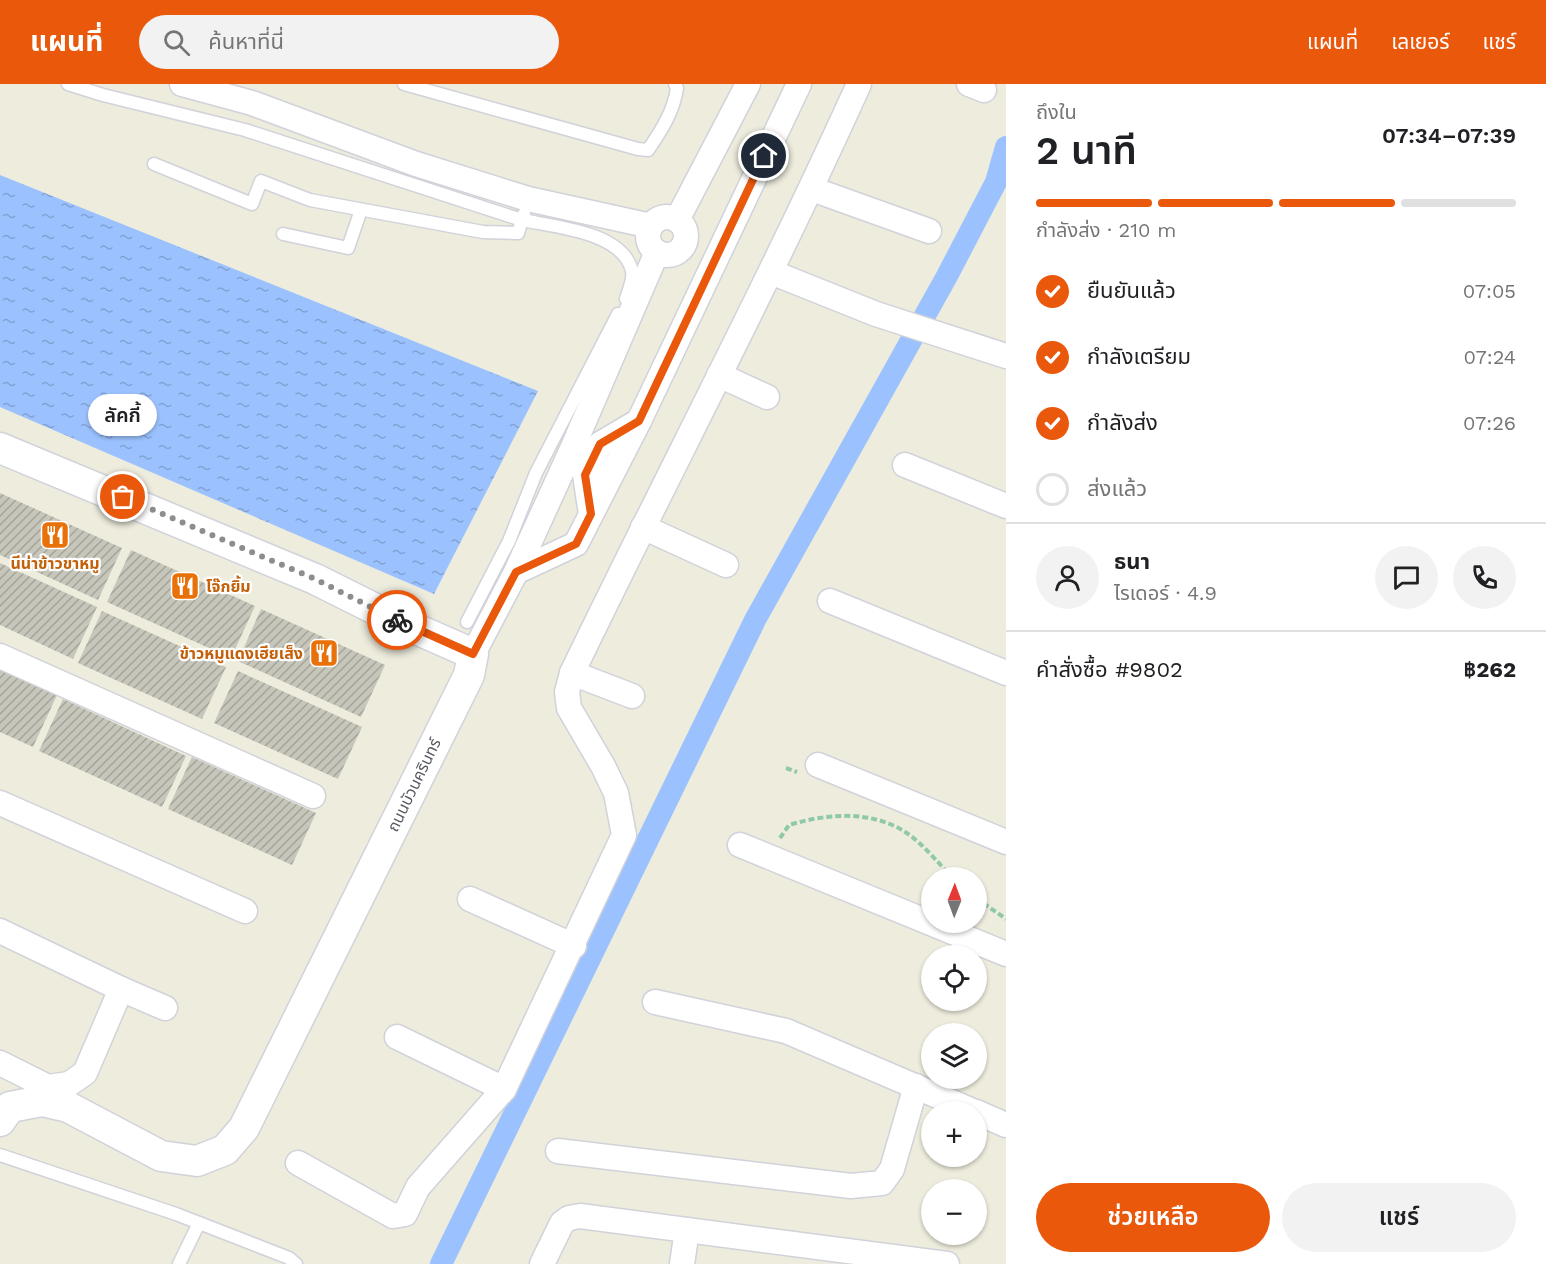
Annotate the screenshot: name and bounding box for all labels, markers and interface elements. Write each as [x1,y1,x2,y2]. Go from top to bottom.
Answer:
search box [139,15,559,69]
text: แผนที่ [30,25,103,58]
icon: search [160,26,193,59]
text: ค้นหาที่นี่ [208,29,284,54]
text: แผนที่ [1307,29,1358,54]
text: เลเยอร์ [1391,29,1450,54]
text: แชร์ [1483,29,1516,54]
text: ถึงใน [1036,100,1077,124]
text: 07:34–07:39 [1382,123,1516,148]
text: 2 นาที [1036,128,1137,173]
pin [738,130,789,181]
icon: home [747,139,780,172]
text: กำลังส่ง · 210 m [1036,218,1176,242]
icon: check [1036,275,1069,308]
text: ยืนยันแล้ว [1087,278,1176,303]
text: 07:05 [1463,279,1516,303]
icon: check [1036,341,1069,374]
text: กำลังเตรียม [1087,344,1191,369]
text: 07:24 [1464,345,1516,369]
callout: ลัคกี้ [88,395,158,437]
text: ลัคกี้ [104,403,141,427]
icon: check [1036,407,1069,440]
text: กำลังส่ง [1087,410,1158,435]
text: 07:26 [1463,411,1516,435]
pin [97,471,148,522]
text: ส่งแล้ว [1087,476,1147,501]
icon: bag [106,480,139,513]
restaurant icon: นีน่าข้าวขาหมู [39,519,71,551]
button: person [1036,546,1099,609]
button: chat [1375,546,1438,609]
button: phone [1453,546,1516,609]
text: ธนา [1114,549,1150,574]
place label: นีน่าข้าวขาหมู [10,554,100,574]
restaurant icon: โจ๊กยิ้ม [169,570,201,602]
place label: โจ๊กยิ้ม [206,575,251,596]
text: ไรเดอร์ · 4.9 [1114,581,1217,605]
courier [367,590,427,650]
icon: bike [381,604,414,637]
restaurant icon: ข้าวหมูแดงเฮียเส็ง [308,637,340,669]
place label: ข้าวหมูแดงเฮียเส็ง [180,644,303,664]
text: คำสั่งซื้อ #9802 [1036,657,1183,682]
text: ฿262 [1463,657,1516,682]
street label: ถนนบัวนครินทร์ [383,734,445,835]
north arrow [921,867,987,933]
map controls [921,867,987,1245]
button: locate [921,945,987,1011]
button: layers [921,1023,987,1089]
button: + [921,1101,987,1167]
button: − [921,1179,987,1245]
button: ช่วยเหลือ [1036,1183,1270,1252]
button: แชร์ [1282,1183,1516,1252]

